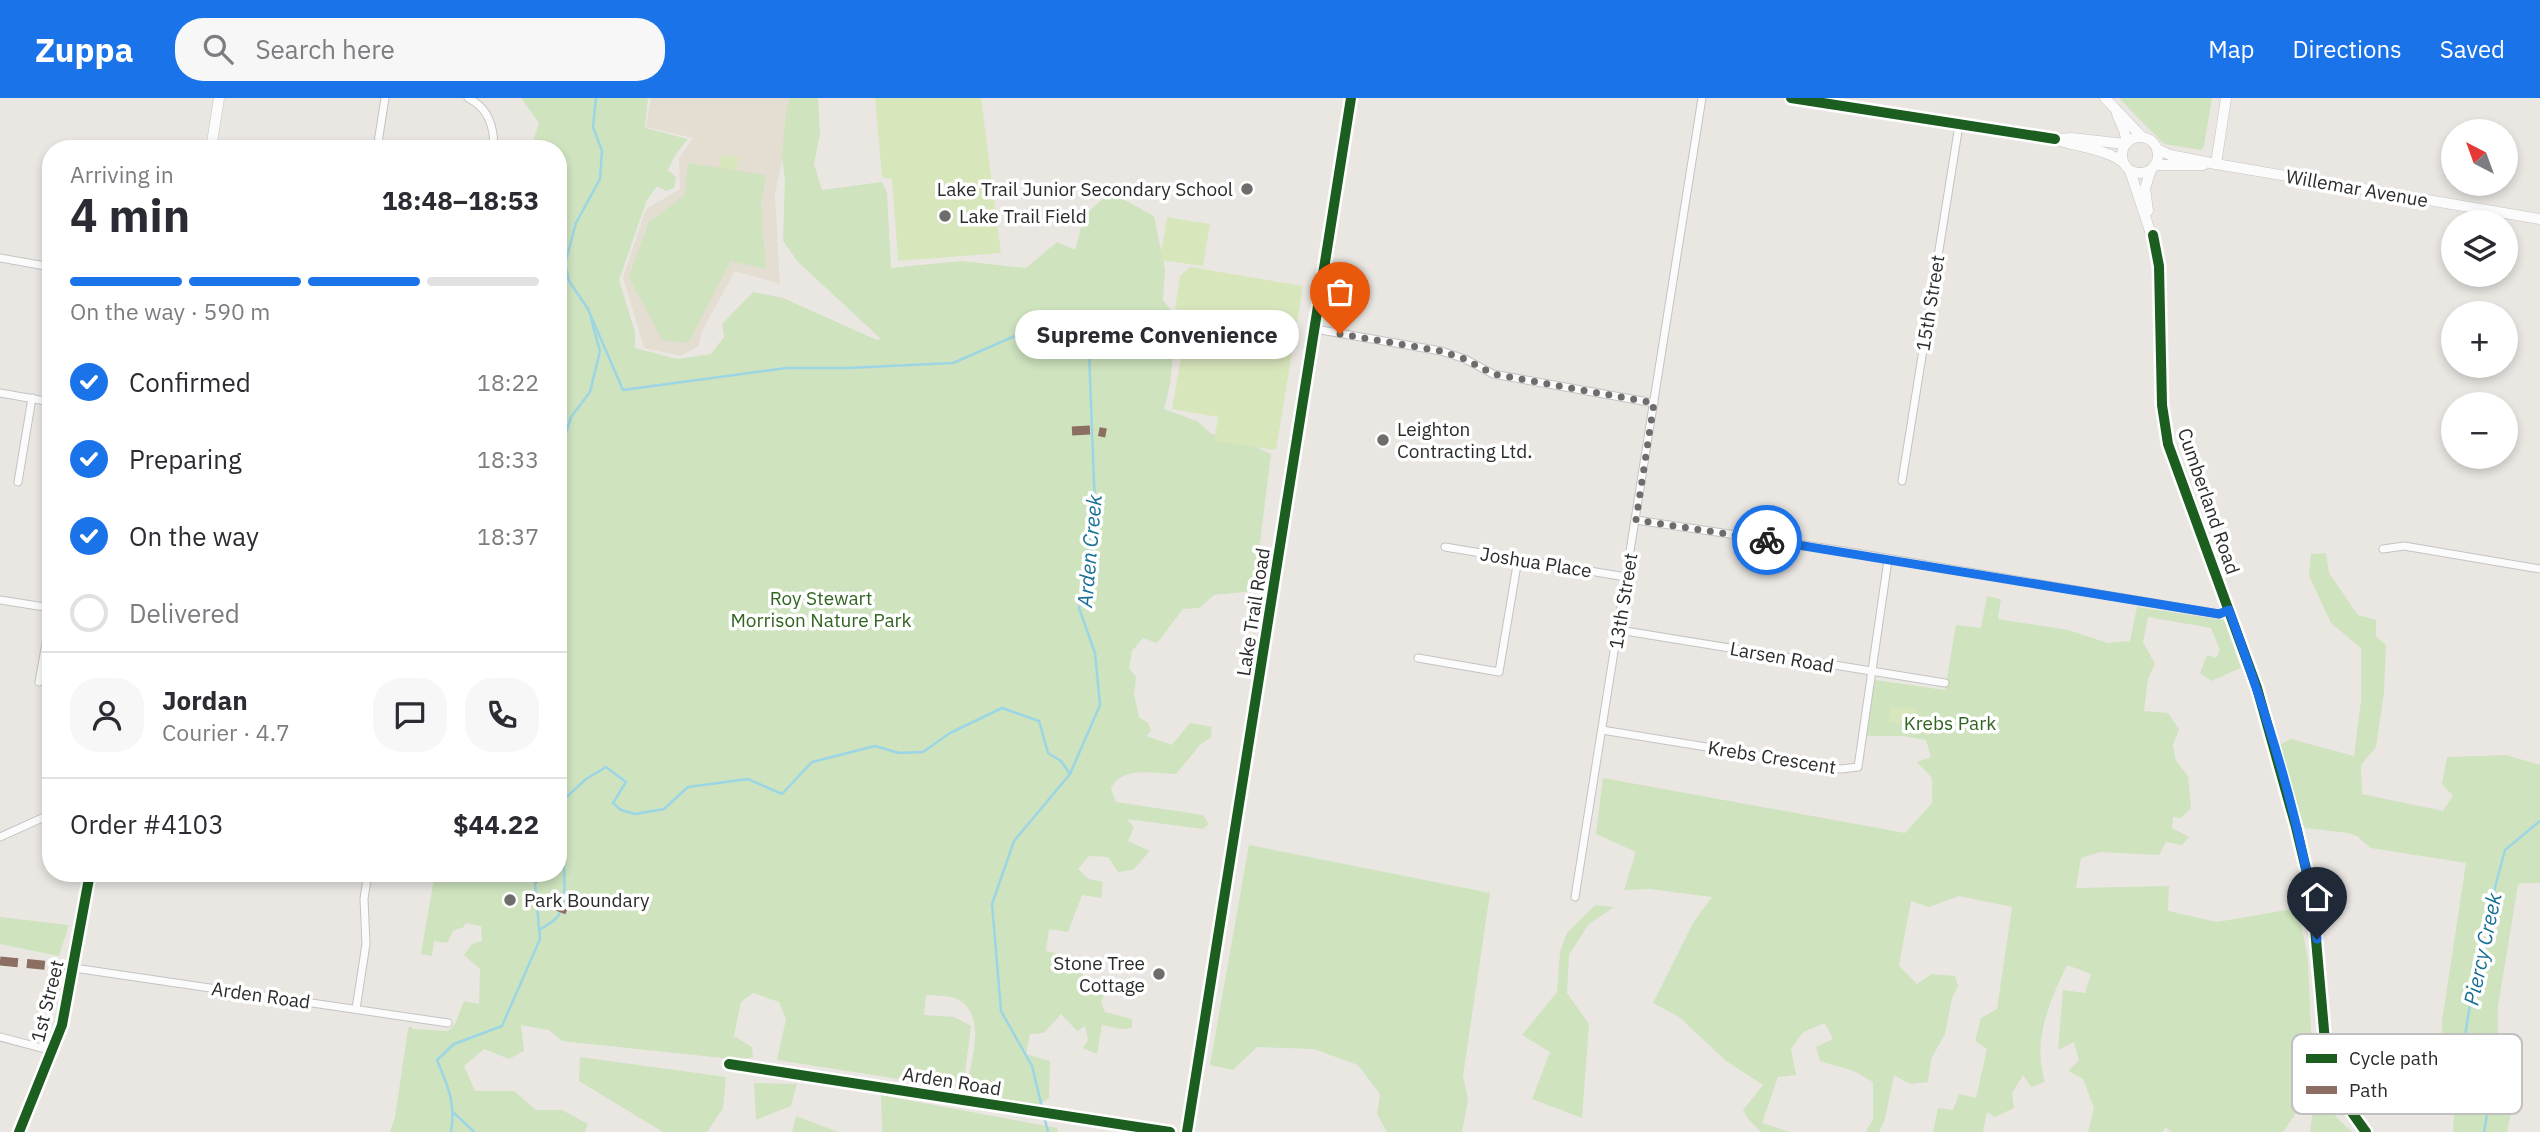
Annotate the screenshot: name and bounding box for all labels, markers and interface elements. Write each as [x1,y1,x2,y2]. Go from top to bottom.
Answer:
search box [175,18,665,81]
text: Zuppa [35,28,133,71]
icon: search [199,30,237,68]
text: Search here [255,32,395,66]
text: Map [2208,33,2254,65]
text: Directions [2292,33,2402,65]
text: Saved [2440,33,2505,65]
north arrow [2441,119,2518,196]
map controls [2441,119,2518,469]
text: Arriving in [70,159,174,189]
street label: Willemar Avenue [2284,164,2430,212]
place label: Lake Trail Junior Secondary School [937,177,1233,201]
marker: Lake Trail Junior Secondary School [1239,181,1255,197]
text: 18:48–18:53 [382,183,539,217]
text: 4 min [70,185,190,245]
place label: Lake Trail Field [959,204,1087,228]
marker: Lake Trail Field [937,208,953,224]
button: layers [2441,210,2518,287]
street label: 15th Street [1911,253,1949,353]
pin [1310,262,1370,334]
icon: bag [1321,273,1359,311]
text: On the way · 590 m [70,296,270,326]
button: + [2441,301,2518,378]
callout: Supreme Convenience [1014,310,1298,358]
text: Supreme Convenience [1036,319,1278,349]
icon: check [70,363,108,401]
text: Confirmed [129,365,251,399]
text: 18:22 [477,367,539,397]
button: − [2441,392,2518,469]
place label: Leighton Contracting Ltd. [1397,417,1532,463]
street label: Cumberland Road [2173,425,2245,577]
marker: Leighton Contracting Ltd. [1375,432,1391,448]
icon: check [70,440,108,478]
text: Preparing [129,442,242,476]
text: 18:33 [477,444,539,474]
water label: Arden Creek [1070,492,1108,609]
courier [1732,505,1802,575]
icon: check [70,517,108,555]
text: On the way [129,519,259,553]
text: 18:37 [477,521,539,551]
icon: bike [1748,521,1786,559]
street label: Joshua Place [1479,541,1593,583]
street label: Lake Trail Road [1231,546,1275,678]
street label: 13th Street [1604,551,1642,651]
park label: Roy Stewart Morrison Nature Park [730,586,912,632]
text: Delivered [129,596,240,630]
street label: Larsen Road [1728,636,1836,678]
button: person [70,678,144,752]
button: chat [373,678,447,752]
button: phone [465,678,539,752]
text: Jordan [162,683,248,717]
park label: Krebs Park [1904,711,1996,735]
text: Courier · 4.7 [162,717,290,747]
street label: Krebs Crescent [1706,735,1838,779]
text: Order #4103 [70,807,224,841]
text: $44.22 [453,807,539,841]
pin [2287,867,2347,939]
icon: home [2298,878,2336,916]
place label: Park Boundary [524,888,650,912]
water label: Piercy Creek [2456,889,2508,1008]
marker: Park Boundary [502,892,518,908]
place label: Stone Tree Cottage [1053,951,1145,997]
street label: 1st Street [25,957,69,1045]
marker: Stone Tree Cottage [1151,966,1167,982]
street label: Arden Road [210,976,312,1014]
legend [2292,1034,2522,1114]
text: Cycle path [2349,1046,2438,1070]
street label: Arden Road [901,1061,1003,1101]
text: Path [2349,1078,2388,1102]

